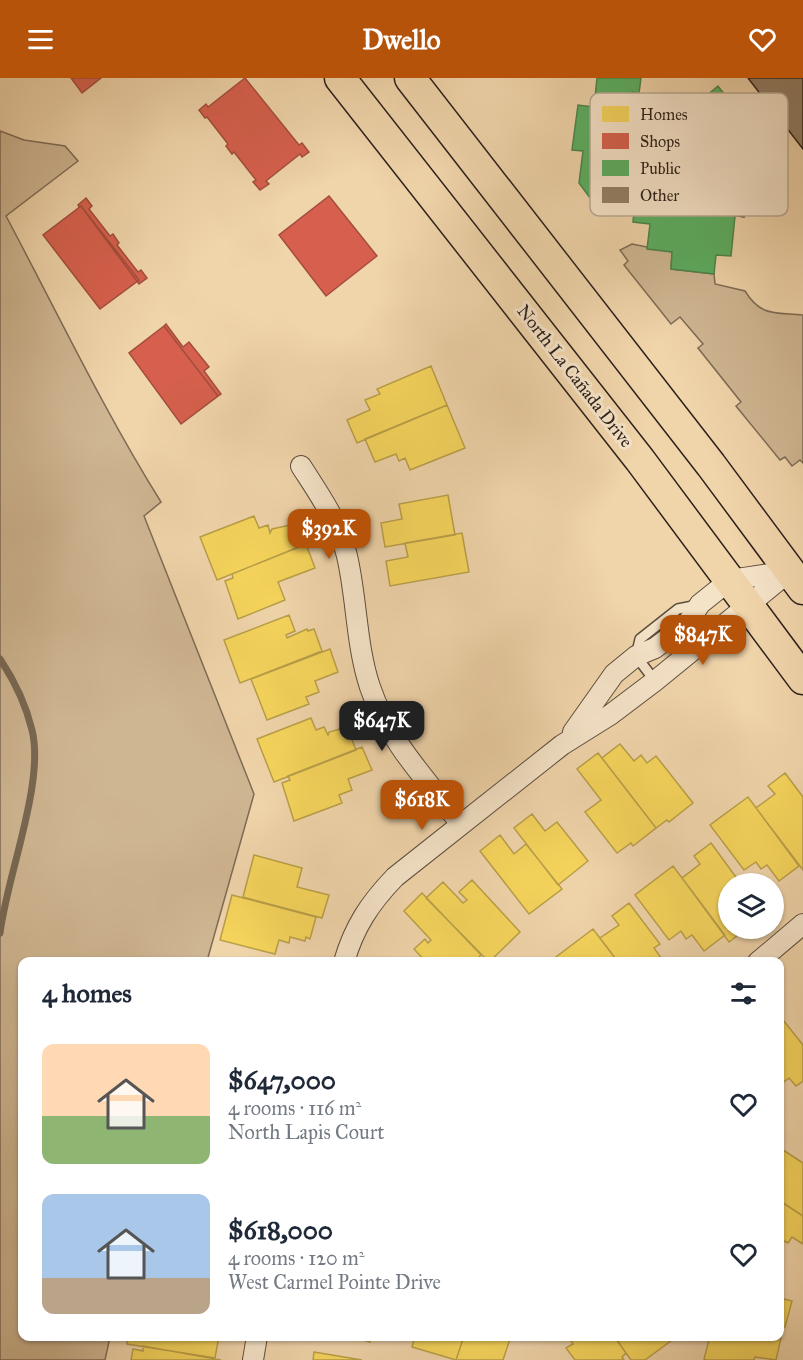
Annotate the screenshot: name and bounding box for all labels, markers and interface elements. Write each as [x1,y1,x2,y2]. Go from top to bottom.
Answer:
icon: menu [24,23,57,56]
text: Dwello [362,23,441,56]
icon: heart [746,23,779,56]
legend [590,93,788,216]
text: Homes [640,105,688,124]
text: Shops [640,132,680,151]
text: Public [640,159,681,178]
text: Other [640,186,679,205]
street label: North La Cañada Drive [512,300,638,452]
pin: $392K [287,509,371,560]
text: $392K [302,516,356,540]
pin: $847K [661,615,745,666]
text: $847K [674,622,732,646]
pin: $647K [340,701,424,752]
text: $647K [353,708,411,732]
pin: $618K [380,780,464,831]
text: $618K [395,787,449,811]
map controls [718,873,784,939]
button: layers [718,873,784,939]
text: 4 homes [42,977,132,1009]
icon: filters [727,977,760,1010]
text: $647,000 [228,1064,336,1096]
icon: home [90,1068,162,1140]
icon: heart [727,1088,760,1121]
text: 4 rooms · 116 m² [228,1096,361,1120]
text: North Lapis Court [228,1120,384,1144]
text: $618,000 [228,1214,333,1246]
icon: home [90,1218,162,1290]
icon: heart [727,1238,760,1271]
text: 4 rooms · 120 m² [228,1246,365,1270]
text: West Carmel Pointe Drive [228,1270,441,1294]

